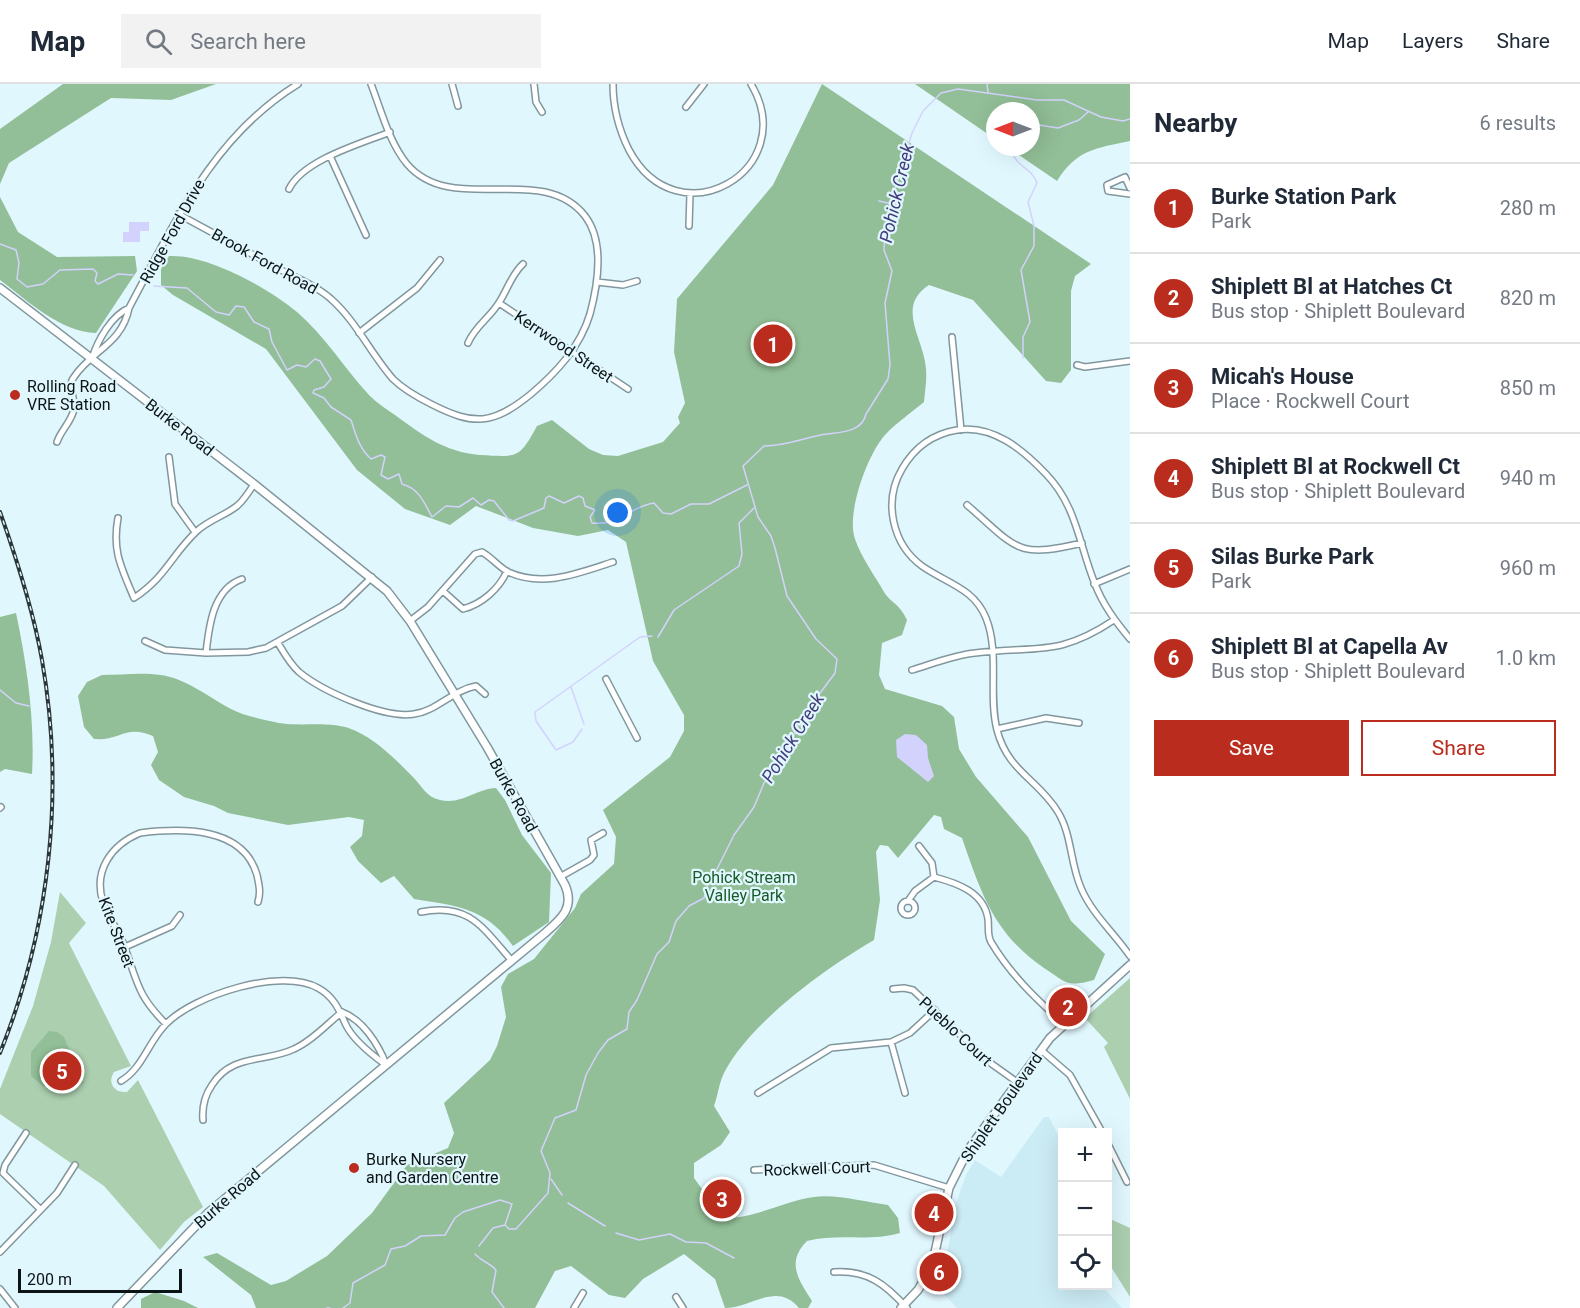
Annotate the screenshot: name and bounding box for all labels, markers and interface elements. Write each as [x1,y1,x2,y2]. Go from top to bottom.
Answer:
search box [121,14,541,68]
text: Map [30,25,85,58]
icon: search [142,25,175,58]
text: Search here [190,29,306,54]
text: Map [1327,29,1369,53]
text: Layers [1402,29,1463,53]
text: Share [1496,29,1550,53]
north arrow [986,102,1040,156]
text: Nearby [1154,108,1237,138]
text: 6 results [1480,111,1556,135]
water label: Pohick Creek [875,140,918,245]
street label: Ridge Ford Drive [136,176,209,287]
text: Burke Station Park [1211,184,1396,209]
text: 1 [1168,196,1179,220]
text: 280 m [1500,196,1556,220]
text: Park [1211,209,1251,233]
street label: Brook Ford Road [208,224,321,298]
text: Shiplett Bl at Hatches Ct [1211,274,1452,299]
text: 2 [1168,286,1179,310]
text: 820 m [1500,286,1556,310]
text: Bus stop · Shiplett Boulevard [1211,299,1465,323]
street label: Kerrwood Street [511,306,617,386]
pin: 1 [754,322,792,366]
text: Micah's House [1211,364,1354,389]
text: 3 [1168,376,1179,400]
text: 850 m [1500,376,1556,400]
place label: Rolling Road VRE Station [27,377,116,414]
marker: Rolling Road VRE Station [8,388,22,402]
text: Place · Rockwell Court [1211,389,1410,413]
street label: Burke Road [142,395,218,460]
text: Shiplett Bl at Rockwell Ct [1211,454,1460,479]
text: 4 [1168,466,1179,490]
text: 940 m [1500,466,1556,490]
text: Bus stop · Shiplett Boulevard [1211,479,1465,503]
your location [603,498,632,527]
text: Silas Burke Park [1211,544,1374,569]
text: 5 [1168,556,1179,580]
text: 960 m [1500,556,1556,580]
text: Park [1211,569,1251,593]
text: Shiplett Bl at Capella Av [1211,634,1448,659]
text: 6 [1168,646,1179,670]
text: 1.0 km [1496,646,1556,670]
text: Bus stop · Shiplett Boulevard [1211,659,1465,683]
water label: Pohick Creek [757,688,829,786]
button: Save [1154,720,1349,776]
button: Share [1361,720,1556,776]
street label: Burke Road [486,755,542,835]
park label: Pohick Stream Valley Park [692,868,796,905]
street label: Kite Street [94,894,139,970]
pin: 2 [1048,984,1088,1030]
street label: Pueblo Court [915,993,996,1070]
pin: 5 [42,1048,82,1094]
street label: Shiplett Boulevard [957,1049,1046,1166]
map controls [1058,1128,1112,1290]
button: + [1058,1128,1112,1182]
place label: Burke Nursery and Garden Centre [366,1150,498,1187]
street label: Rockwell Court [763,1157,871,1180]
marker: Burke Nursery and Garden Centre [347,1161,361,1175]
street label: Burke Road [190,1165,264,1232]
pin: 3 [702,1176,742,1222]
button: − [1058,1182,1112,1236]
pin: 4 [914,1190,954,1236]
button: locate [1058,1236,1112,1290]
pin: 6 [920,1250,958,1294]
scale bar [18,1266,182,1294]
text: 200 m [27,1270,72,1289]

